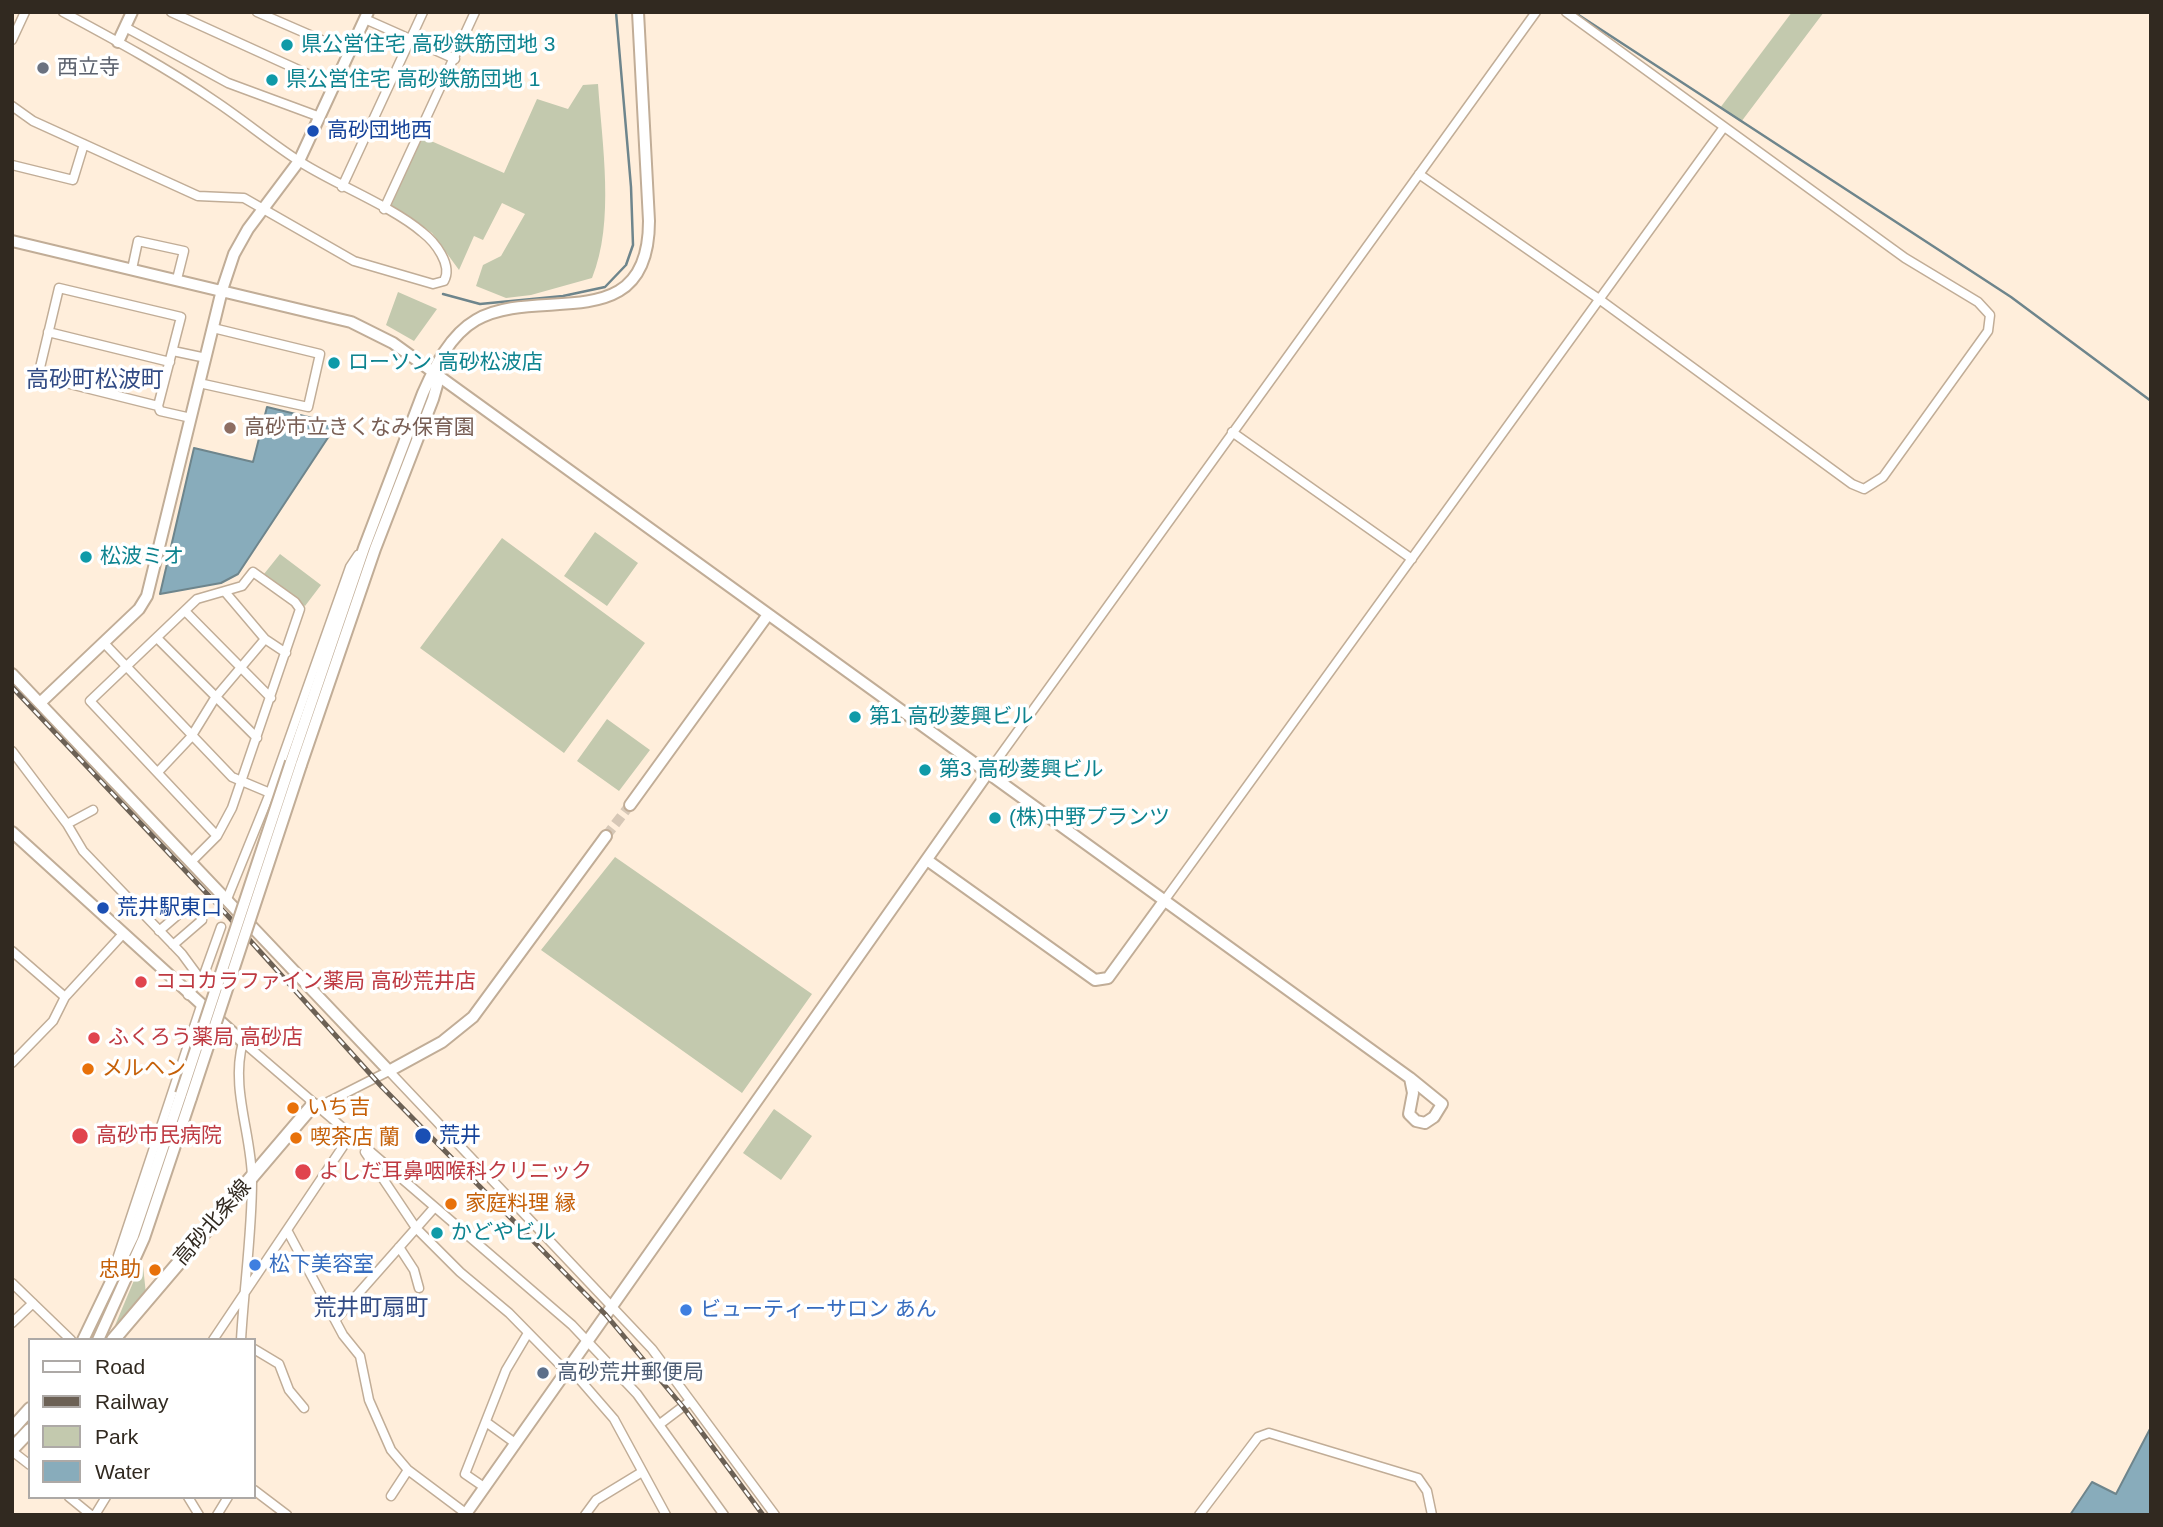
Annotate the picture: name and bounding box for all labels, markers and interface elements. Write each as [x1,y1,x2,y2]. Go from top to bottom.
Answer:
place label: 県公営住宅 高砂鉄筋団地 3 [301,32,555,58]
marker: 県公営住宅 高砂鉄筋団地 3 [279,37,295,53]
place label: 西立寺 [57,55,120,81]
marker: 西立寺 [35,60,51,76]
place label: 県公営住宅 高砂鉄筋団地 1 [286,67,540,93]
marker: 県公営住宅 高砂鉄筋団地 1 [264,72,280,88]
place label: 高砂団地西 [327,118,432,144]
marker: 高砂団地西 [305,123,321,139]
place label: ローソン 高砂松波店 [348,350,543,376]
marker: ローソン 高砂松波店 [326,355,342,371]
district label: 高砂町松波町 [26,367,164,395]
place label: 高砂市立きくなみ保育園 [244,415,475,441]
marker: 高砂市立きくなみ保育園 [222,420,238,436]
place label: 松波ミオ [100,544,184,570]
marker: 松波ミオ [78,549,94,565]
place label: 第1 高砂菱興ビル [869,704,1034,730]
marker: 第1 高砂菱興ビル [847,709,863,725]
place label: 第3 高砂菱興ビル [939,757,1104,783]
marker: 第3 高砂菱興ビル [917,762,933,778]
place label: (株)中野プランツ [1009,805,1170,831]
marker: (株)中野プランツ [987,810,1003,826]
place label: 荒井駅東口 [117,895,222,921]
marker: 荒井駅東口 [95,900,111,916]
place label: ココカラファイン薬局 高砂荒井店 [155,969,476,995]
marker: ココカラファイン薬局 高砂荒井店 [133,974,149,990]
place label: ふくろう薬局 高砂店 [108,1025,303,1051]
marker: ふくろう薬局 高砂店 [86,1030,102,1046]
place label: メルヘン [102,1056,186,1082]
marker: メルヘン [80,1061,96,1077]
place label: いち吉 [307,1095,370,1121]
marker: いち吉 [285,1100,301,1116]
place label: 高砂市民病院 [96,1123,222,1149]
place label: 荒井 [439,1123,481,1149]
place label: 喫茶店 蘭 [310,1125,400,1151]
marker: 高砂市民病院 [70,1126,90,1146]
marker: 荒井 [413,1126,433,1146]
marker: 喫茶店 蘭 [288,1130,304,1146]
place label: よしだ耳鼻咽喉科クリニック [319,1159,592,1185]
marker: よしだ耳鼻咽喉科クリニック [293,1162,313,1182]
street label: 高砂北条線 [169,1175,257,1271]
place label: 家庭料理 縁 [465,1191,576,1217]
marker: 家庭料理 縁 [443,1196,459,1212]
place label: かどやビル [451,1220,556,1246]
marker: かどやビル [429,1225,445,1241]
place label: 松下美容室 [269,1252,374,1278]
place label: 忠助 [99,1257,141,1283]
marker: 松下美容室 [247,1257,263,1273]
marker: 忠助 [147,1262,163,1278]
district label: 荒井町扇町 [314,1295,428,1323]
place label: ビューティーサロン あん [700,1297,937,1323]
marker: ビューティーサロン あん [678,1302,694,1318]
legend [28,1338,256,1499]
text: Road [95,1355,145,1378]
place label: 高砂荒井郵便局 [557,1360,704,1386]
marker: 高砂荒井郵便局 [535,1365,551,1381]
text: Railway [95,1390,169,1413]
text: Park [95,1425,138,1448]
text: Water [95,1460,150,1483]

